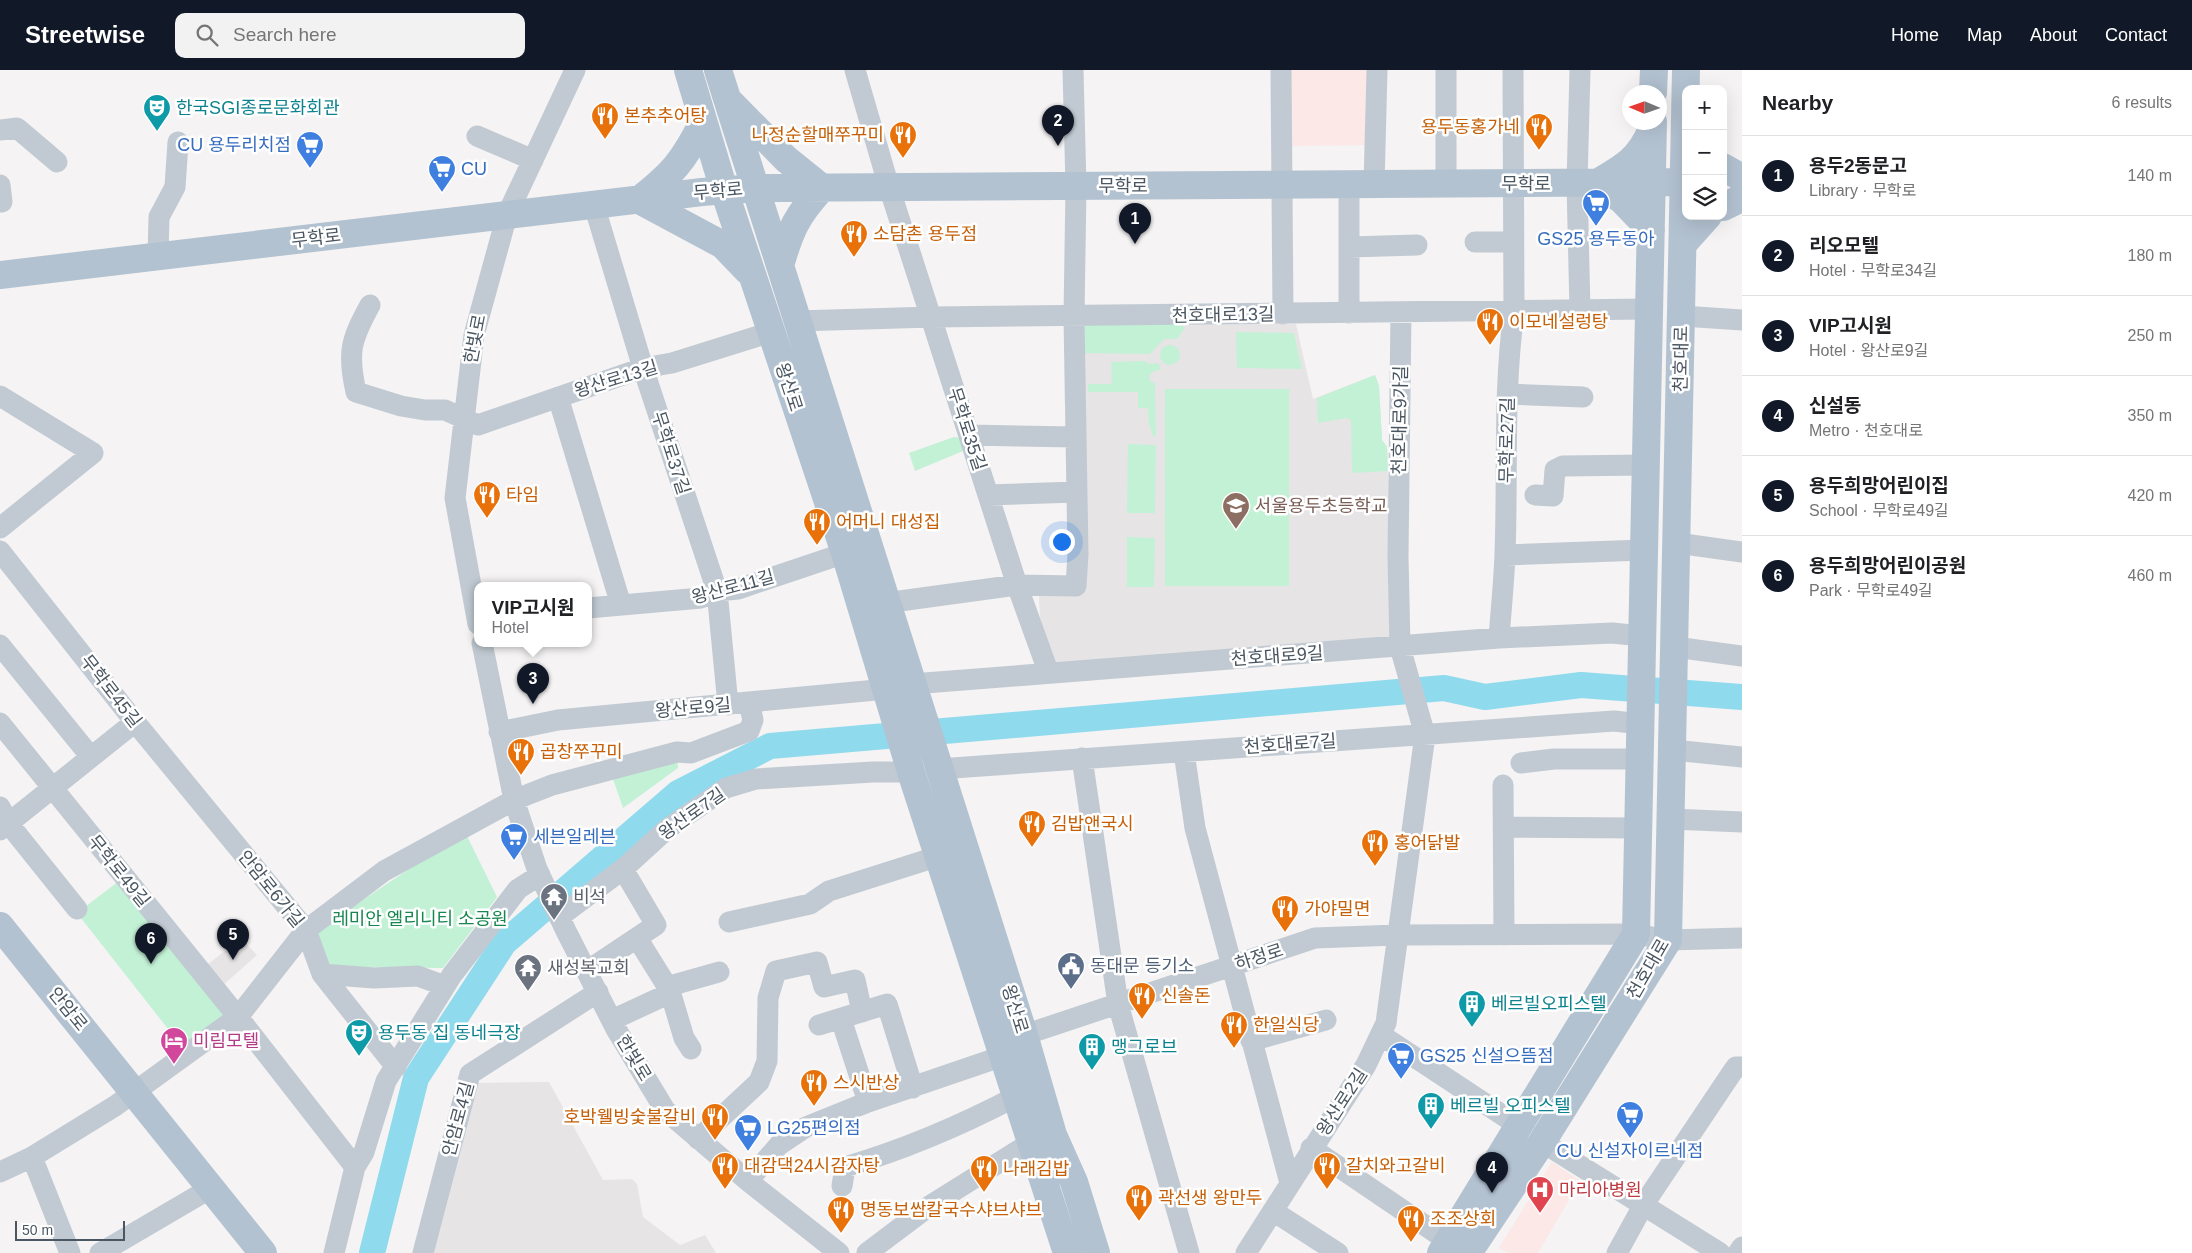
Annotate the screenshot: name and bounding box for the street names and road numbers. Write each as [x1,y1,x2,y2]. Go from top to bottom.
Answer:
street label: 무학로 [1501,174,1551,194]
street label: 무학로 [1098,176,1148,196]
street label: 무학로 [692,179,744,203]
street label: 무학로 [290,225,342,251]
street label: 천호대로13길 [1171,304,1275,326]
street label: 한빛로 [460,313,490,365]
street label: 천호대로 [1670,326,1692,392]
street label: 왕산로13길 [572,357,660,401]
street label: 왕산로 [772,360,806,414]
street label: 천호대로9가길 [1389,365,1411,475]
street label: 무학로35길 [944,385,990,473]
street label: 무학로27길 [1496,397,1518,483]
street label: 무학로37길 [648,409,694,497]
street label: 왕산로11길 [689,566,777,608]
street label: 천호대로9길 [1230,643,1324,669]
street label: 무학로45길 [77,651,145,731]
street label: 왕산로9길 [654,695,732,721]
street label: 천호대로7길 [1243,731,1337,757]
street label: 왕산로7길 [655,784,729,844]
street label: 무학로49길 [84,831,154,911]
street label: 안암로6가길 [234,847,308,931]
street label: 천호대로 [1623,935,1673,1003]
street label: 하정로 [1232,940,1286,974]
street label: 왕산로 [998,982,1032,1036]
street label: 안암로 [45,983,91,1035]
street label: 한빛로 [613,1032,655,1084]
street label: 왕산로2길 [1313,1065,1371,1139]
street label: 안암로4길 [438,1080,478,1158]

